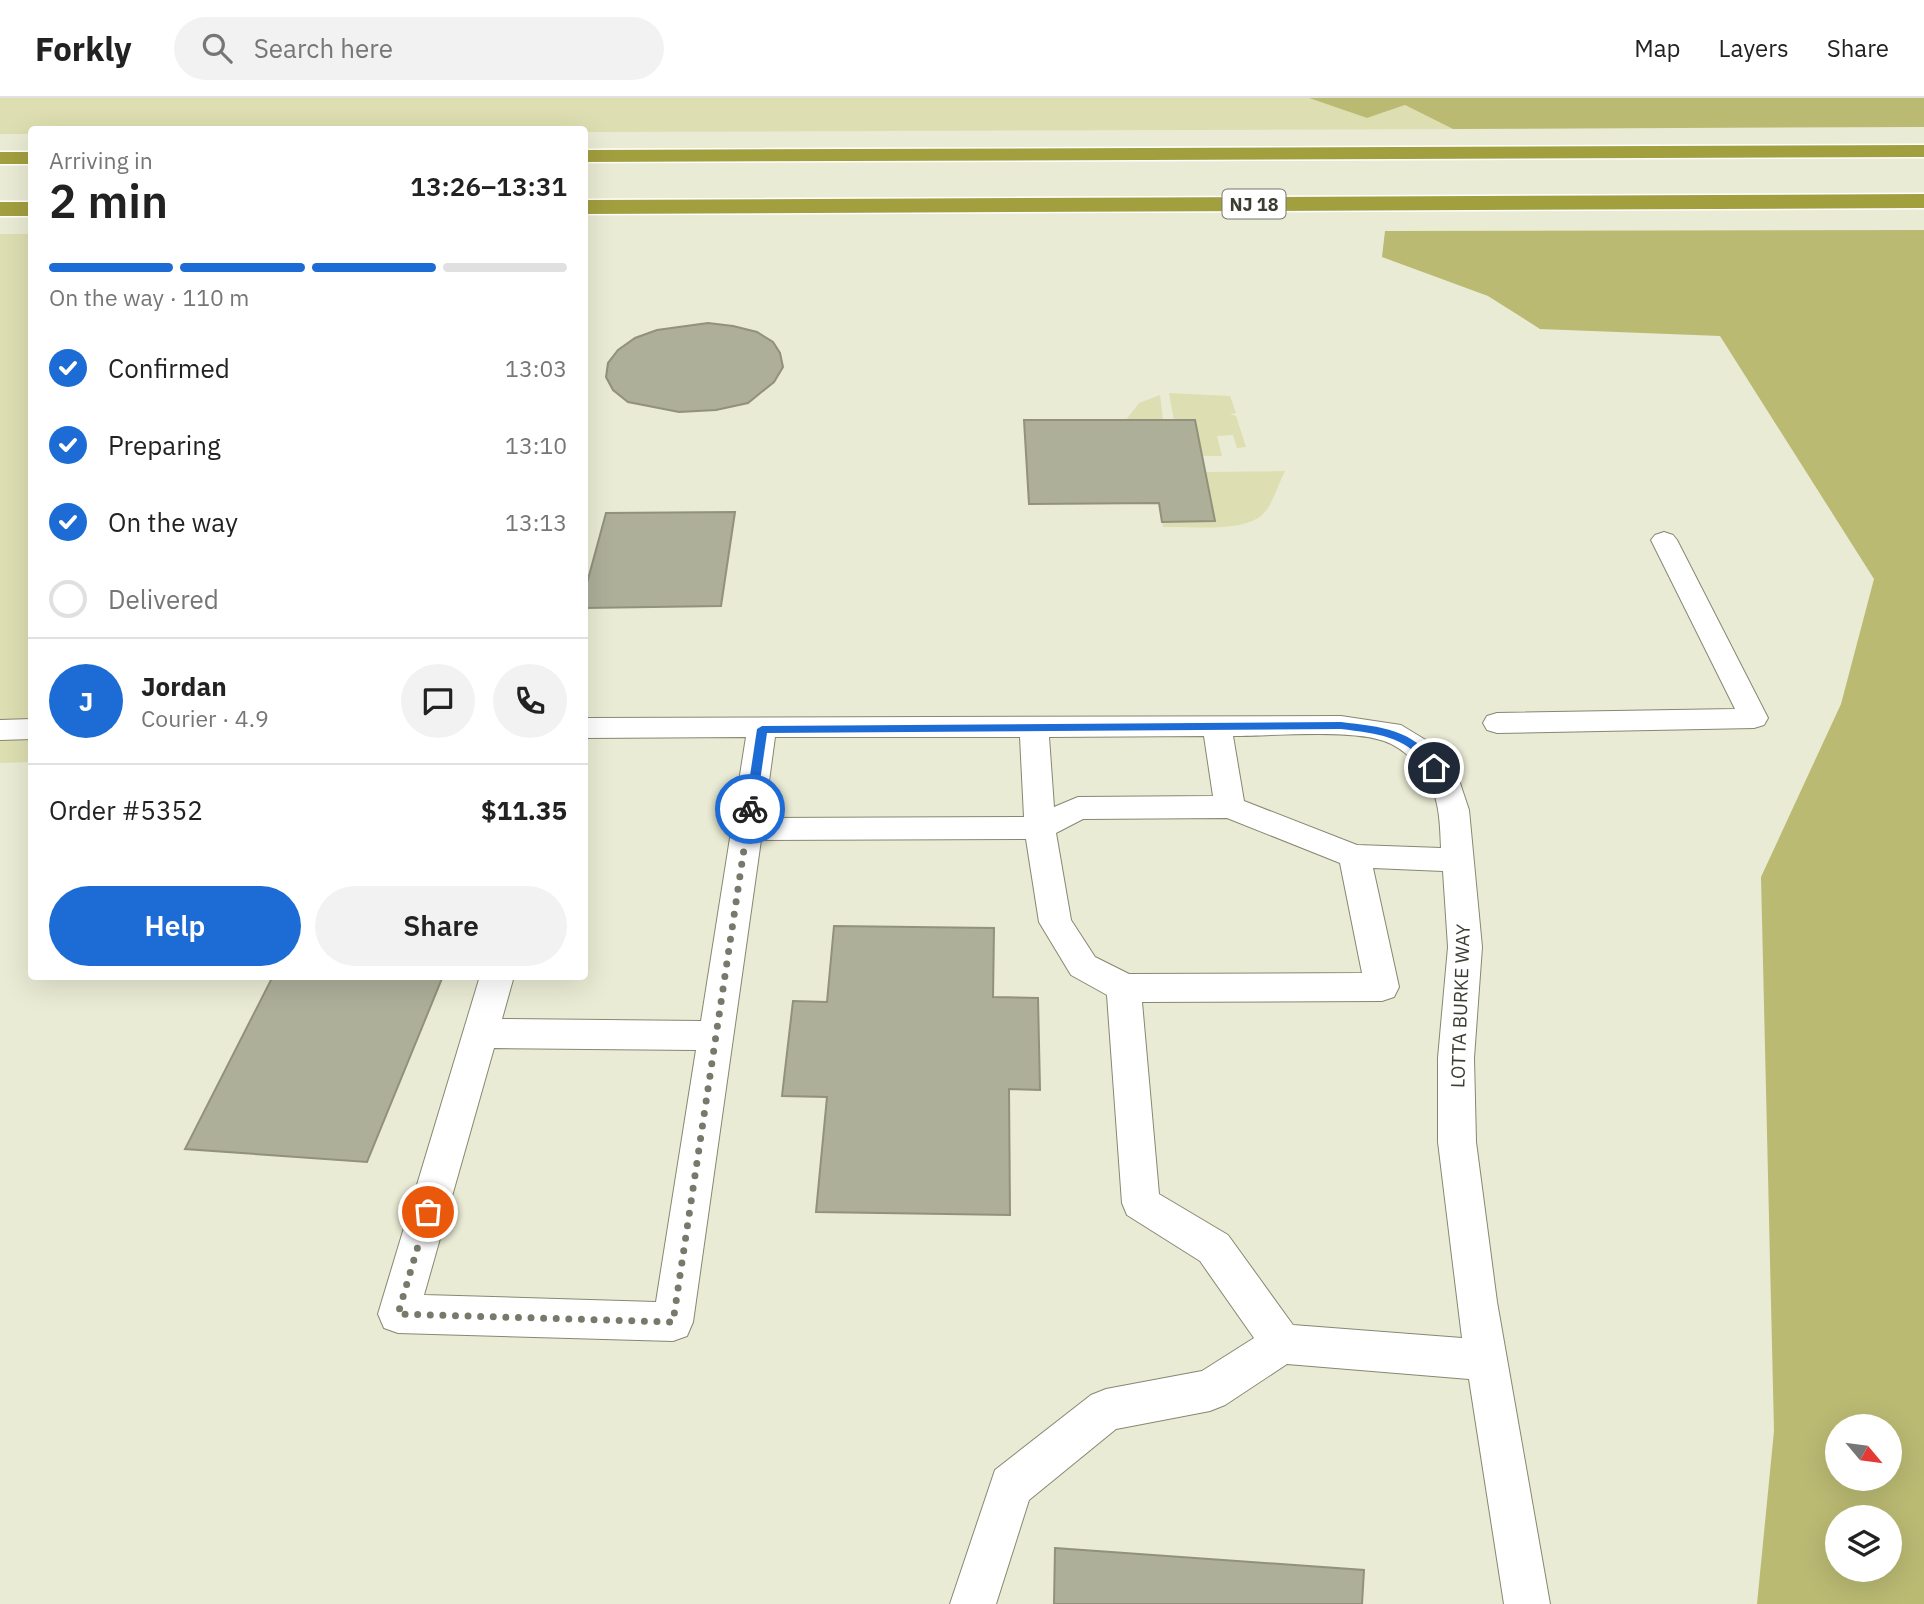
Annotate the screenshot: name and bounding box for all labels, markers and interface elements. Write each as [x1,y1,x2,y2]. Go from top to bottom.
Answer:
search box [174,17,664,80]
text: Forkly [35,27,132,70]
icon: search [198,29,236,67]
text: Search here [254,31,393,65]
text: Map [1634,32,1681,64]
text: Layers [1719,32,1789,64]
text: Share [1827,32,1889,64]
text: Arriving in [49,145,153,175]
text: 13:26–13:31 [410,169,567,203]
text: 2 min [49,171,168,231]
road number: NJ 18 [1222,190,1286,218]
text: On the way · 110 m [49,282,249,312]
icon: check [49,349,87,387]
text: Confirmed [108,351,230,385]
text: 13:03 [505,353,567,383]
icon: check [49,426,87,464]
text: Preparing [108,428,221,462]
text: 13:10 [505,430,567,460]
icon: check [49,503,87,541]
text: On the way [108,505,238,539]
text: 13:13 [505,507,567,537]
text: Delivered [108,582,219,616]
button: chat [401,664,475,738]
button: phone [493,664,567,738]
text: Jordan [141,669,227,703]
text: J [79,684,93,718]
text: Courier · 4.9 [141,703,269,733]
pin [1404,738,1464,798]
icon: home [1415,749,1453,787]
courier [715,774,785,844]
icon: bike [731,790,769,828]
text: Order #5352 [49,793,203,827]
text: $11.35 [481,793,567,827]
button: Help [49,886,301,966]
button: Share [315,886,567,966]
street label: LOTTA BURKE WAY [1445,923,1475,1088]
pin [398,1182,458,1242]
icon: bag [409,1193,447,1231]
north arrow [1825,1414,1902,1491]
map controls [1825,1414,1902,1582]
button: layers [1825,1505,1902,1582]

